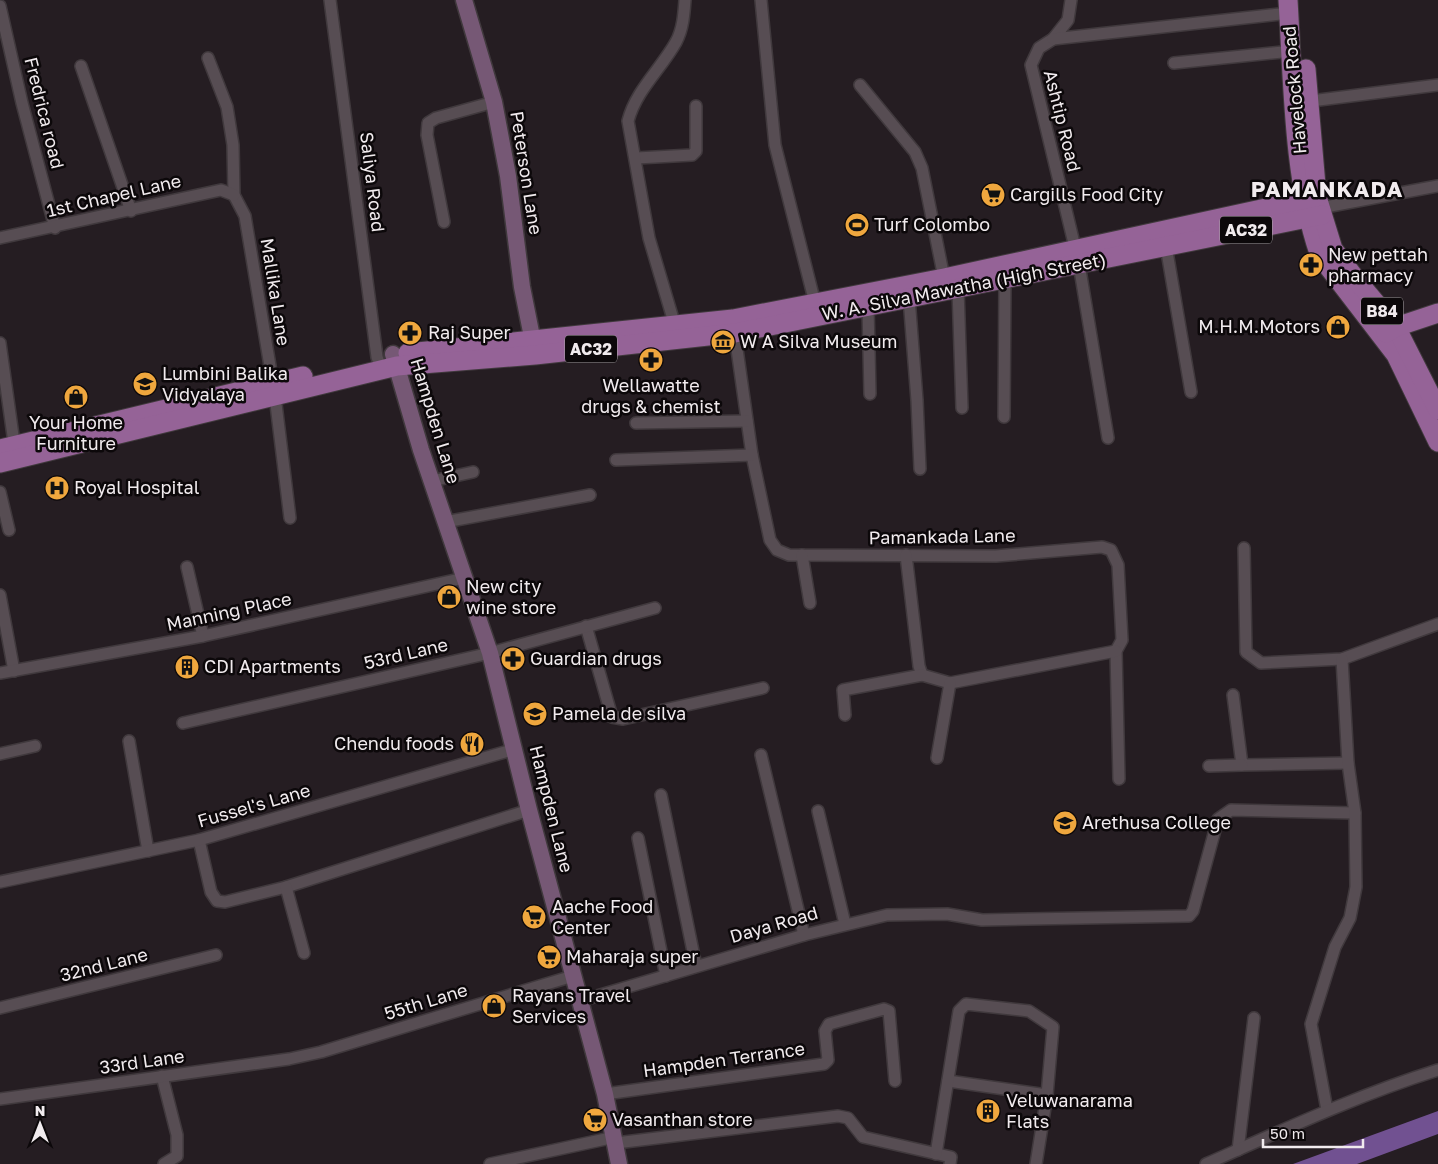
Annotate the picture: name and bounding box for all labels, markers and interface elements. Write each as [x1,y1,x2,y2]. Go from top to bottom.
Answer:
street label: Havelock Road [1277,25,1311,155]
street label: Fredrica road [20,55,69,171]
street label: Ashtip Road [1040,68,1086,174]
street label: Peterson Lane [506,110,548,236]
street label: Saliya Road [356,131,390,233]
street label: 1st Chapel Lane [44,169,183,221]
district label: PAMANKADA [1251,175,1403,202]
supermarket icon: Cargills Food City [980,182,1006,208]
place label: Cargills Food City [1010,183,1163,205]
sports icon: Turf Colombo [844,212,870,238]
place label: Turf Colombo [874,213,990,235]
road number: AC32 [1220,216,1272,244]
street label: Mallika Lane [257,236,295,347]
place label: New pettah pharmacy [1328,243,1428,286]
street label: W. A. Silva Mawatha (High Street) [820,248,1108,324]
pharmacy icon: New pettah pharmacy [1298,252,1324,278]
road number: B84 [1361,298,1403,324]
shop icon: M.H.M.Motors [1325,314,1351,340]
place label: M.H.M.Motors [1198,315,1320,337]
pharmacy icon: Raj Super [397,320,423,346]
place label: Raj Super [428,321,511,343]
museum icon: W A Silva Museum [710,329,736,355]
place label: W A Silva Museum [740,330,897,352]
road number: AC32 [565,336,617,362]
pharmacy icon: Wellawatte drugs & chemist [638,347,664,373]
street label: Hampden Lane [406,355,465,486]
place label: Lumbini Balika Vidyalaya [162,362,288,405]
school or university icon: Lumbini Balika Vidyalaya [132,371,158,397]
place label: Wellawatte drugs & chemist [581,374,721,417]
shop icon: Your Home Furniture [63,384,89,410]
place label: Your Home Furniture [29,411,123,454]
hospital icon: Royal Hospital [44,475,70,501]
place label: Royal Hospital [74,476,200,498]
street label: Pamankada Lane [868,524,1016,548]
place label: New city wine store [466,575,556,618]
shop icon: New city wine store [436,584,462,610]
street label: Manning Place [164,587,293,635]
street label: 53rd Lane [362,633,450,673]
pharmacy icon: Guardian drugs [500,646,526,672]
place label: Guardian drugs [530,647,662,669]
building icon: CDI Apartments [174,654,200,680]
place label: CDI Apartments [204,655,341,677]
school or university icon: Pamela de silva [522,701,548,727]
place label: Pamela de silva [552,702,686,724]
restaurant icon: Chendu foods [459,731,485,757]
place label: Chendu foods [334,732,454,754]
street label: Hampden Lane [526,743,578,875]
street label: Fussel's Lane [195,778,313,832]
school or university icon: Arethusa College [1052,810,1078,836]
place label: Arethusa College [1082,811,1231,833]
place label: Aache Food Center [552,895,653,938]
street label: Daya Road [727,901,820,947]
supermarket icon: Aache Food Center [521,904,547,930]
street label: 32nd Lane [58,943,150,986]
supermarket icon: Maharaja super [536,944,562,970]
place label: Maharaja super [566,945,698,967]
street label: 55th Lane [381,978,470,1024]
place label: Rayans Travel Services [512,984,631,1027]
shop icon: Rayans Travel Services [481,993,507,1019]
street label: Hampden Terrance [641,1037,806,1081]
street label: 33rd Lane [98,1044,186,1078]
place label: Veluwanarama Flats [1006,1089,1133,1132]
building icon: Veluwanarama Flats [975,1098,1001,1124]
north arrow [15,1099,65,1149]
text: N [35,1102,45,1119]
supermarket icon: Vasanthan store [582,1107,608,1133]
place label: Vasanthan store [612,1108,753,1130]
scale bar [1263,1116,1363,1148]
text: 50 m [1270,1124,1305,1142]

